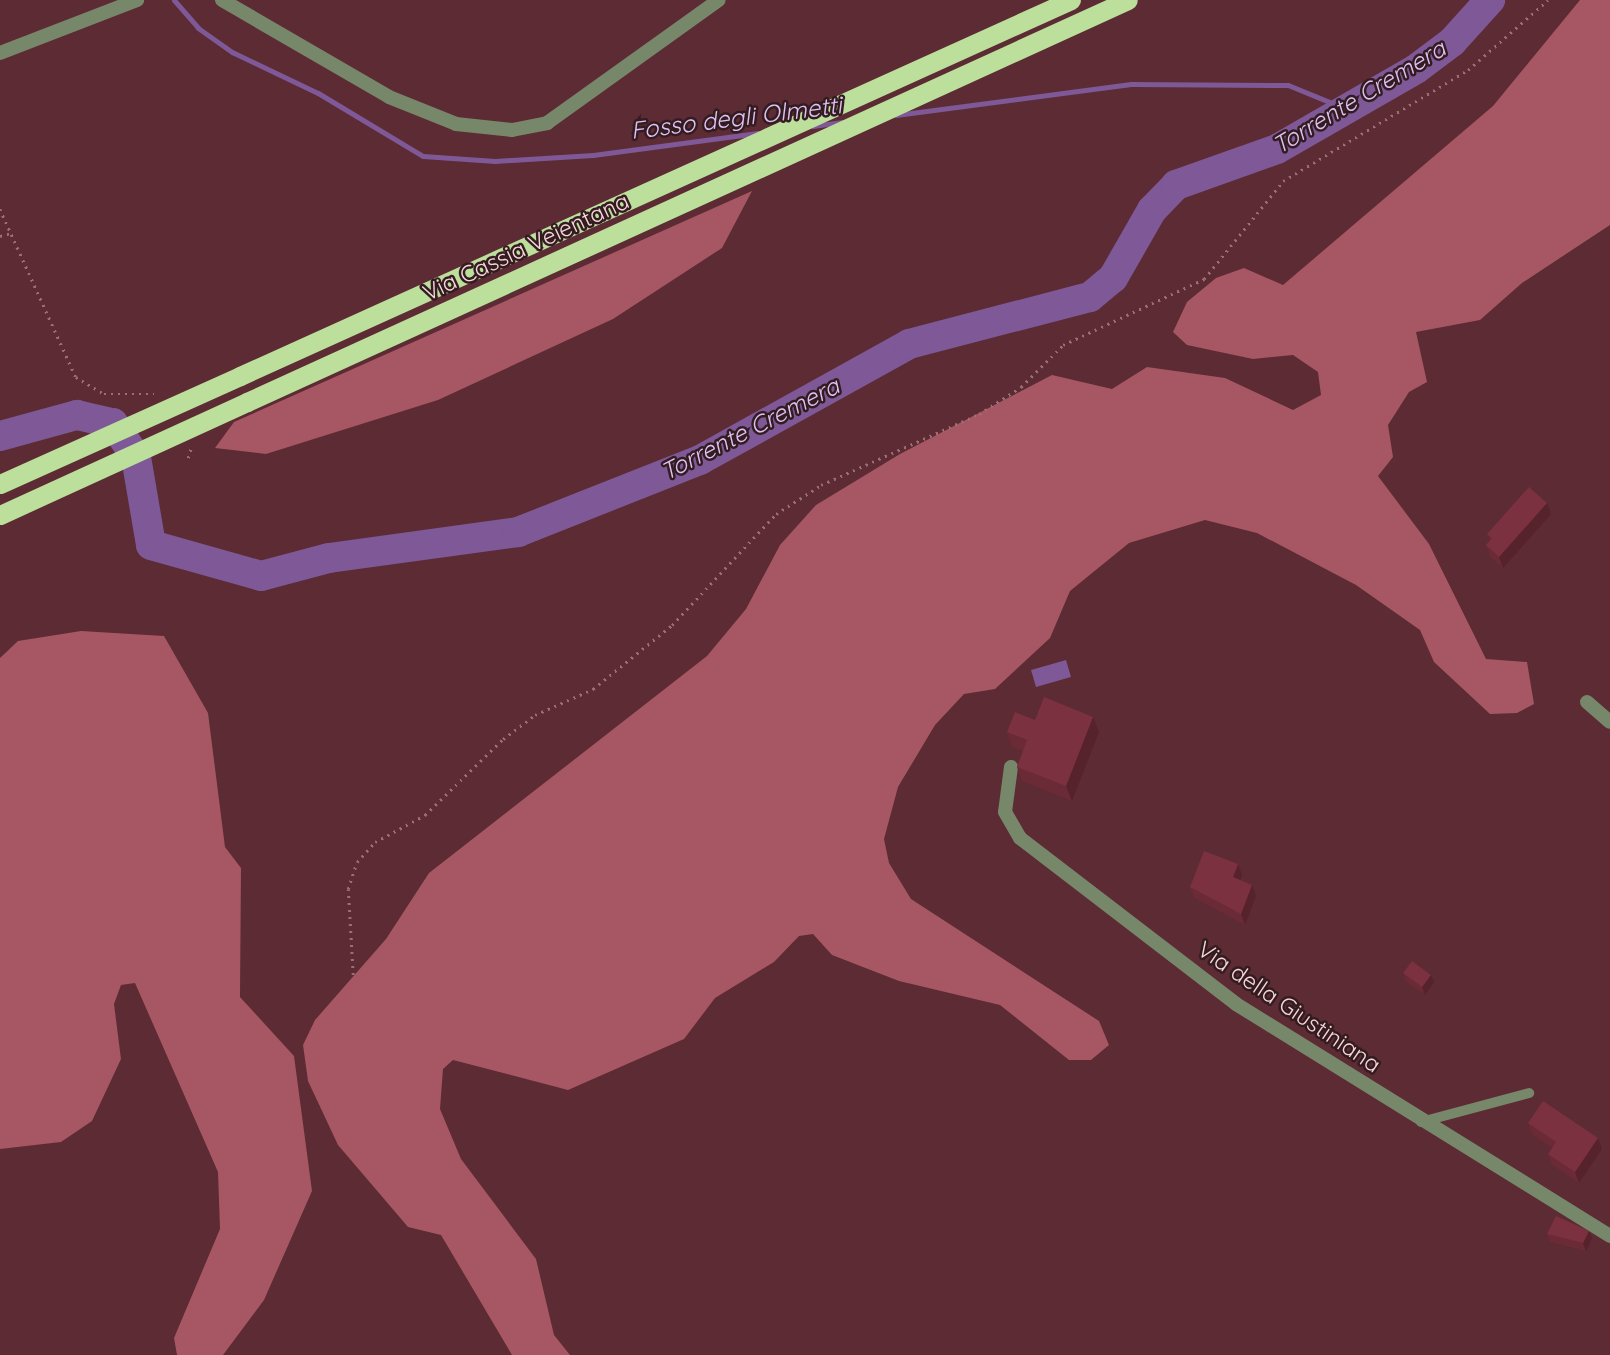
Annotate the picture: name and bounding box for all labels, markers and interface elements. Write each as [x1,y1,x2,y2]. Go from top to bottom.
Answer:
water label: Torrente Cremera [1267,34,1451,160]
water label: Fosso degli Olmetti [629,91,843,145]
street label: Via Cassia Veientana [419,187,633,307]
water label: Torrente Cremera [656,372,844,486]
street label: Via della Giustiniana [1192,935,1386,1079]

